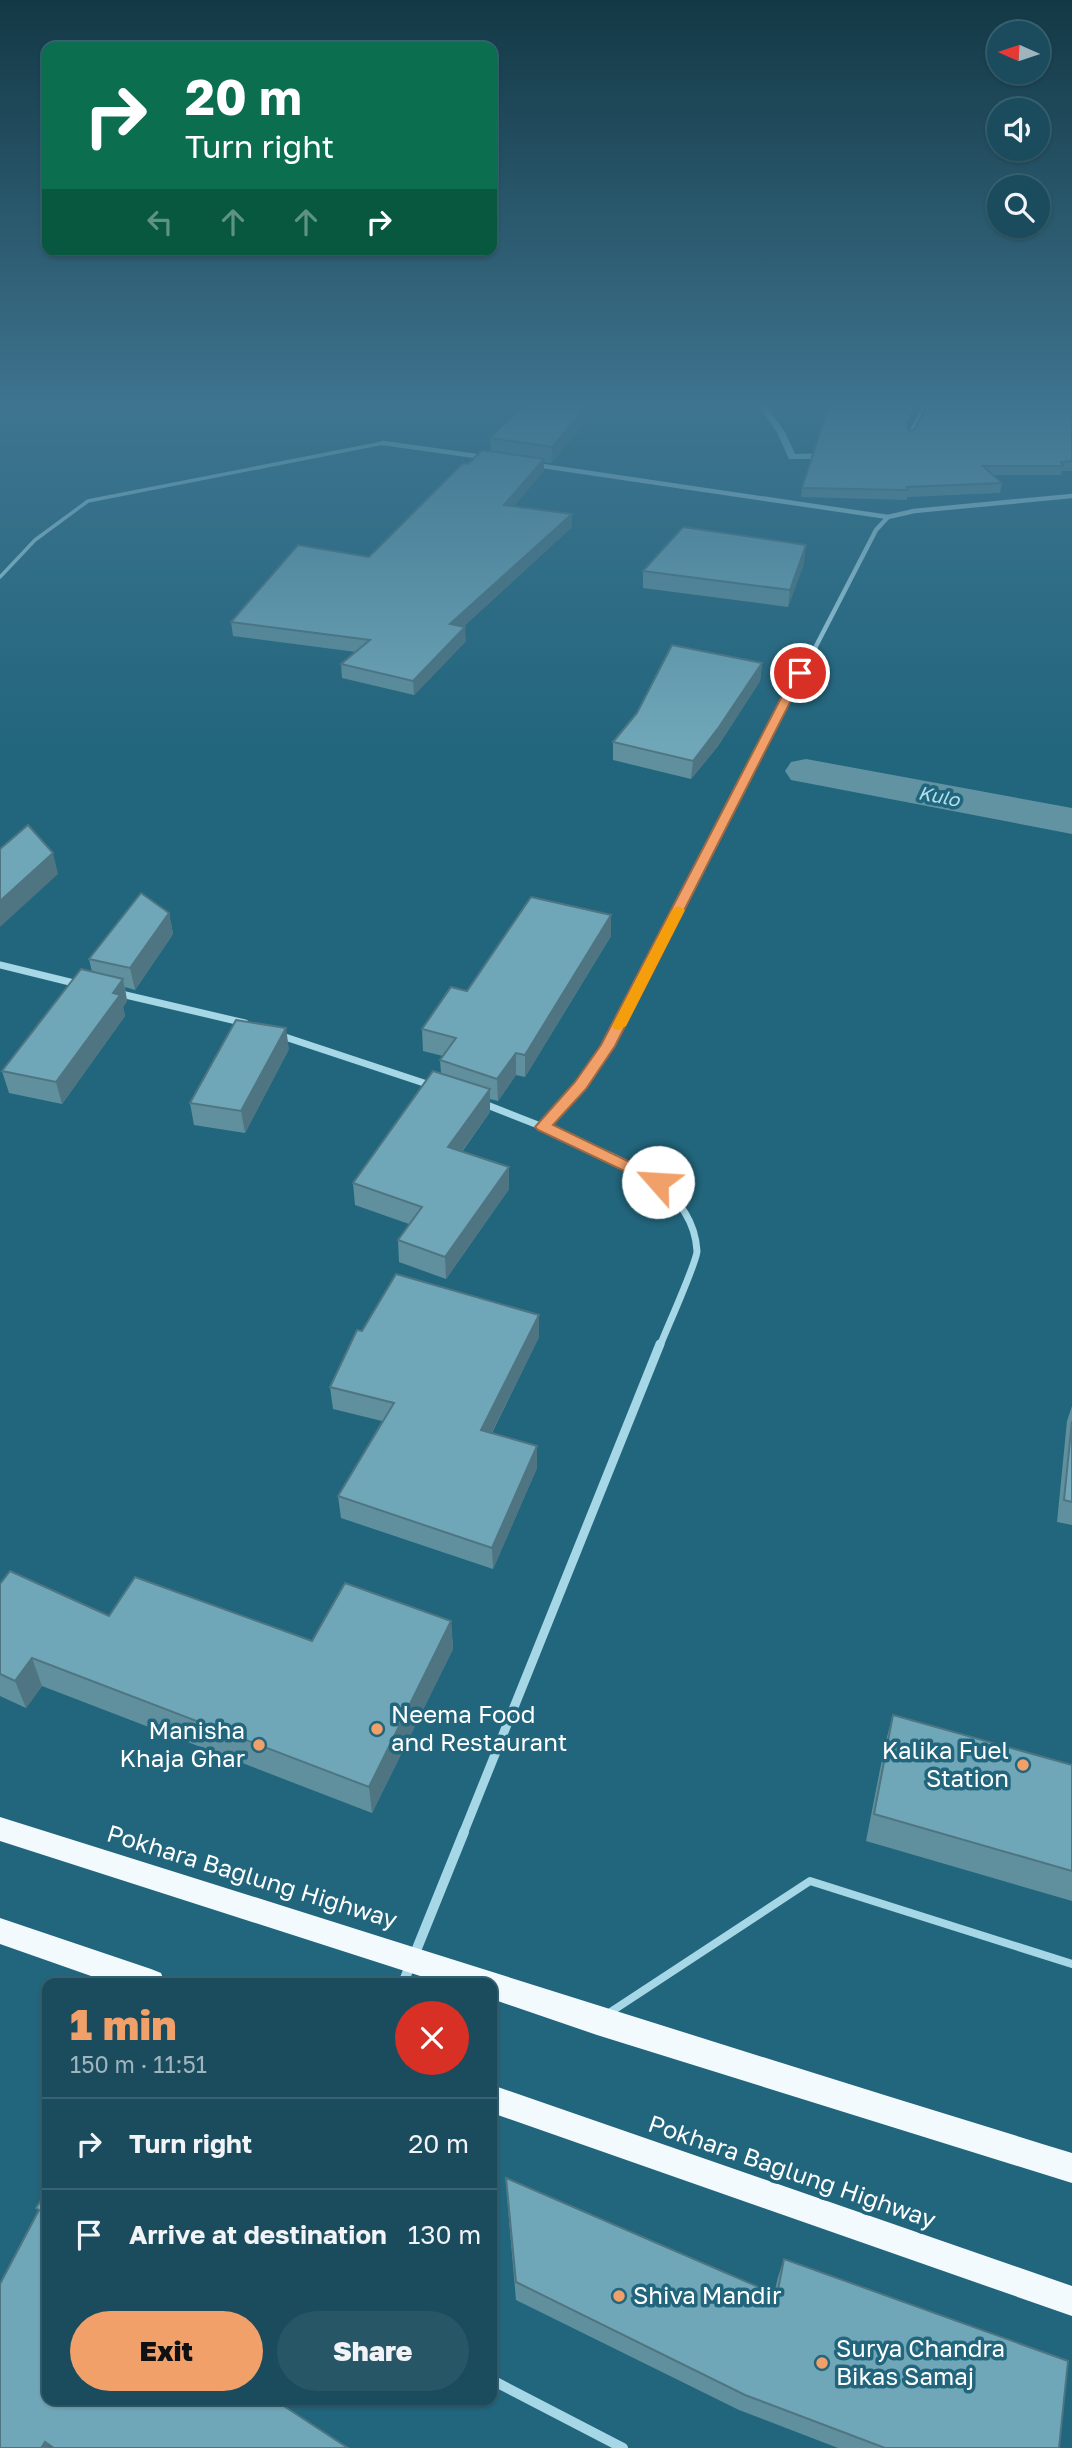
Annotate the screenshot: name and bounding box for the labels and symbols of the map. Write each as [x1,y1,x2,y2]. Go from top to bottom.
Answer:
north arrow [987,21,1050,84]
pin [770,643,830,703]
water label: Kulo [917,780,963,811]
position arrow [621,1145,695,1219]
place label: Neema Food and Restaurant [391,1699,567,1756]
place label: Manisha Khaja Ghar [120,1715,245,1772]
marker: Neema Food and Restaurant [369,1721,385,1737]
place label: Kalika Fuel Station [882,1735,1009,1792]
marker: Manisha Khaja Ghar [251,1737,267,1753]
marker: Kalika Fuel Station [1015,1757,1031,1773]
street label: Pokhara Baglung Highway [104,1818,401,1934]
street label: Pokhara Baglung Highway [645,2108,940,2233]
place label: Shiva Mandir [633,2280,781,2309]
marker: Shiva Mandir [611,2288,627,2304]
place label: Surya Chandra Bikas Samaj [836,2333,1005,2390]
marker: Surya Chandra Bikas Samaj [814,2355,830,2371]

